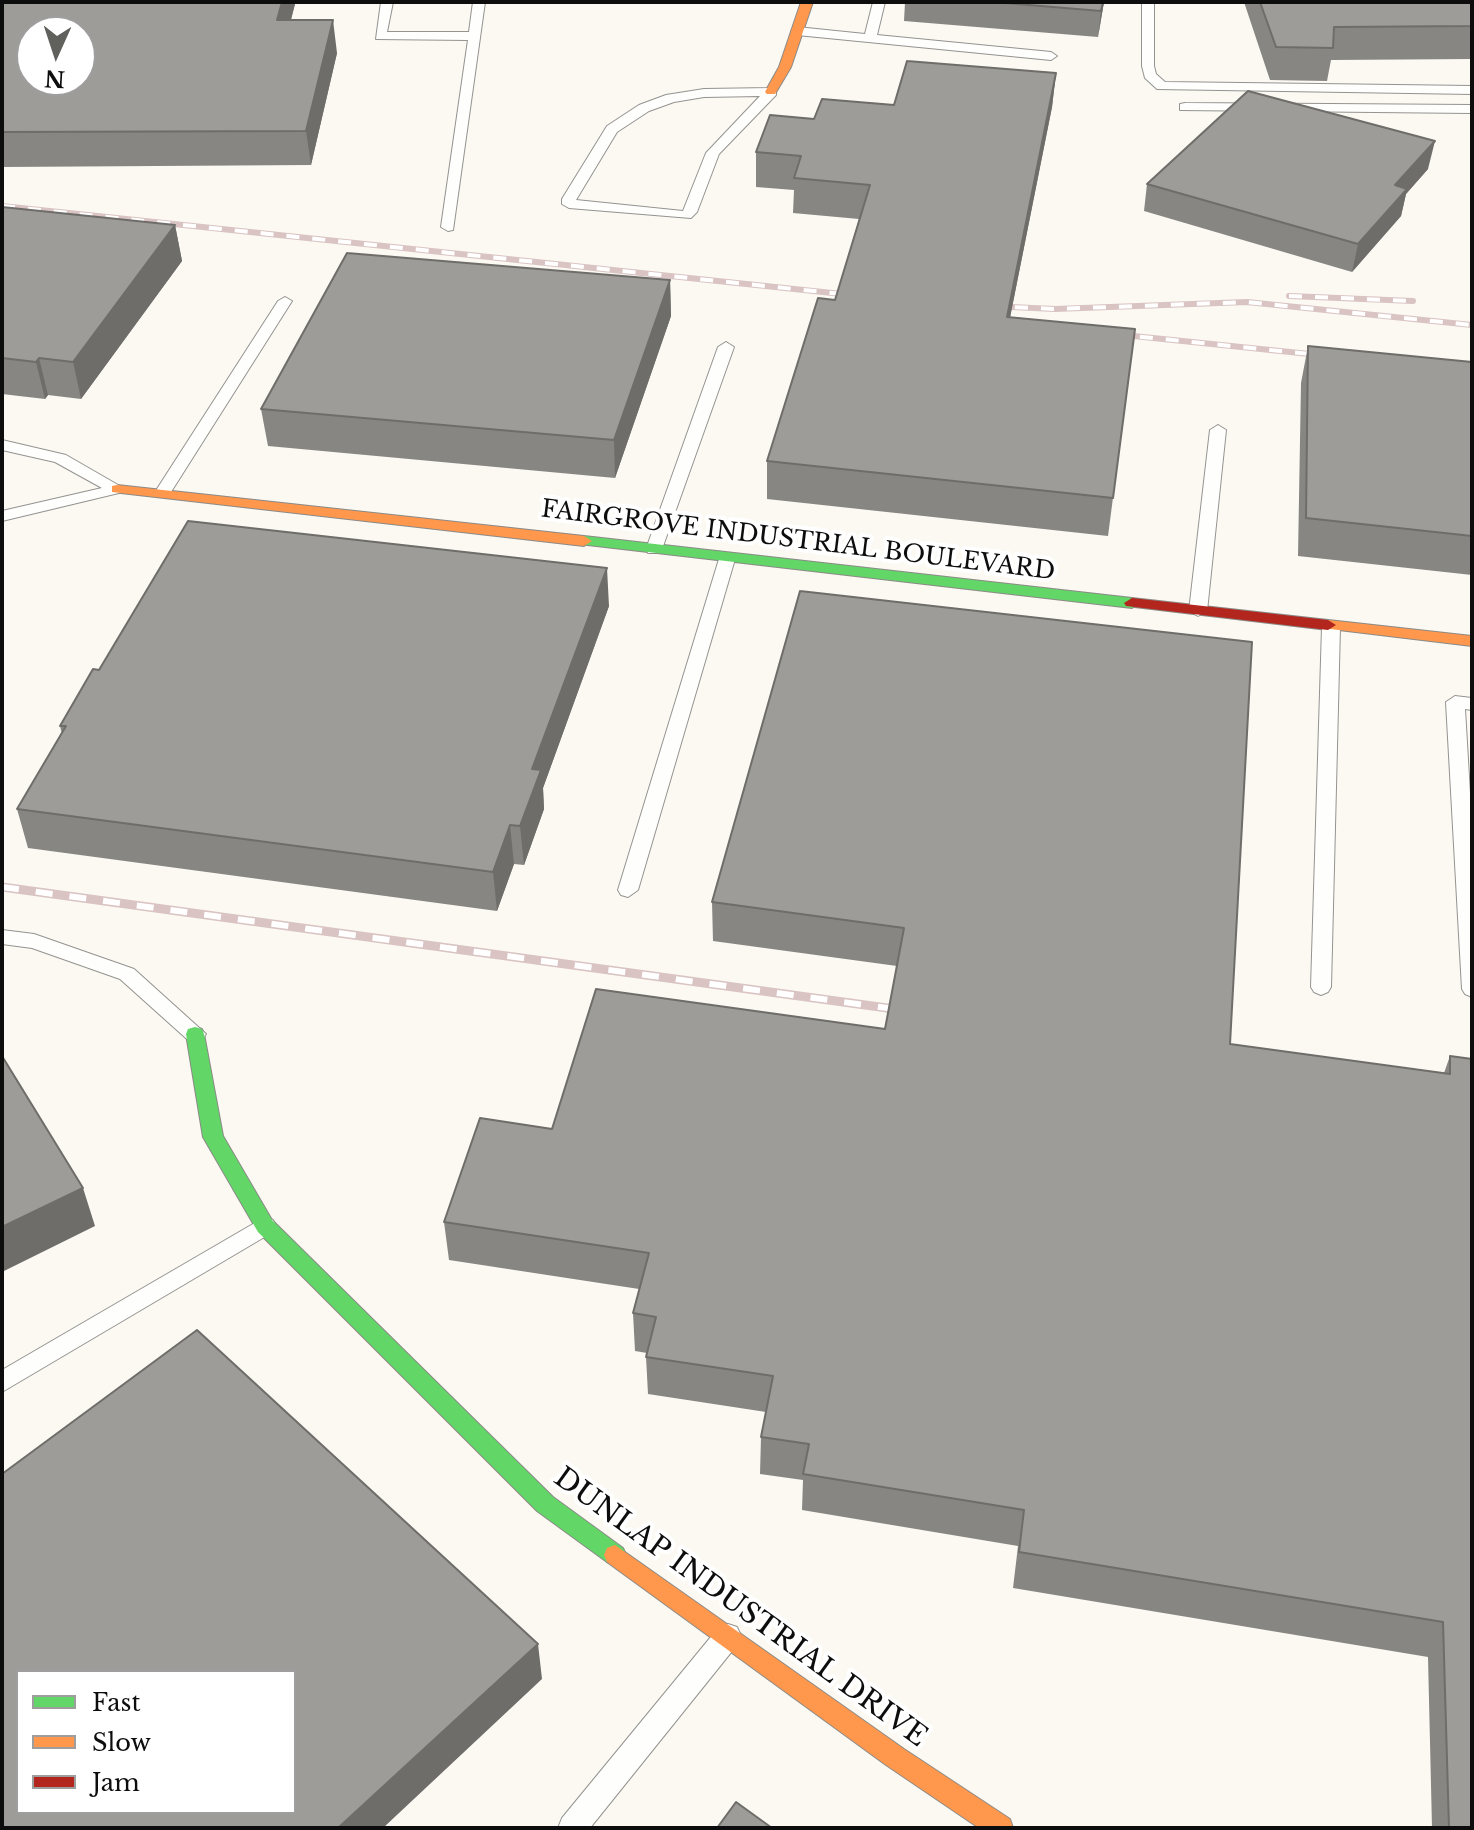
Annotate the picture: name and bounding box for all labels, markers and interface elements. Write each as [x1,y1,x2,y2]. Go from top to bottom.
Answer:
north arrow [16,16,96,96]
text: N [44,64,66,92]
street label: FAIRGROVE INDUSTRIAL BOULEVARD [539,495,1057,587]
street label: DUNLAP INDUSTRIAL DRIVE [547,1461,933,1755]
legend [16,1670,296,1814]
text: Fast [92,1688,140,1717]
text: Slow [92,1728,151,1757]
text: Jam [92,1768,140,1797]

